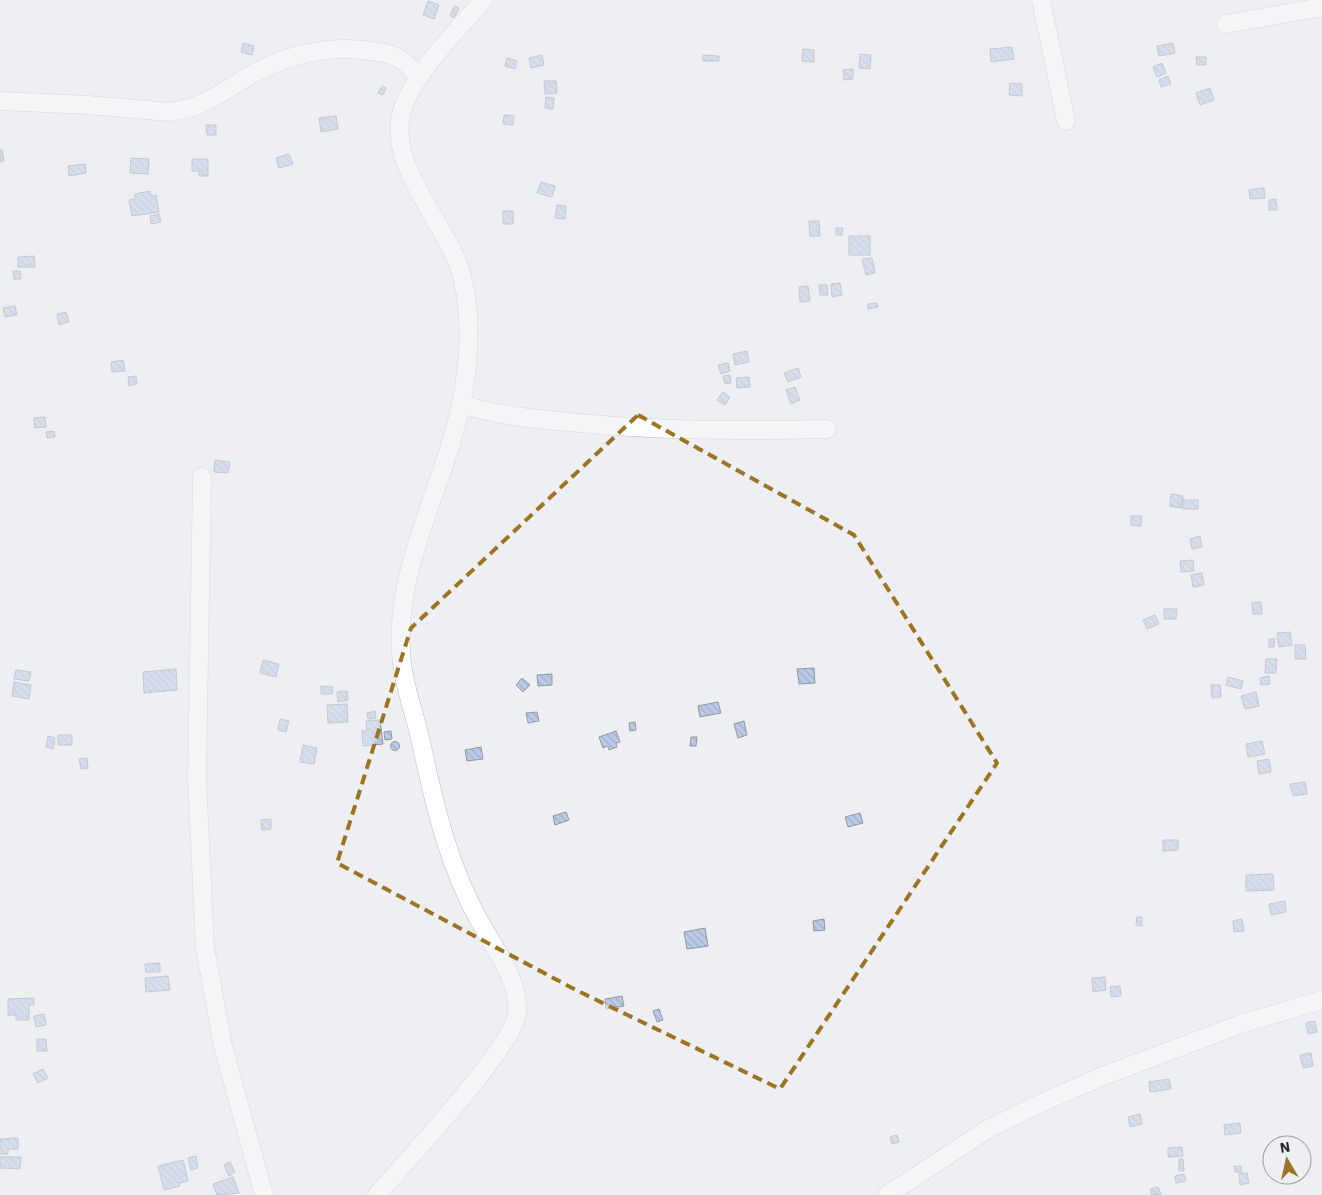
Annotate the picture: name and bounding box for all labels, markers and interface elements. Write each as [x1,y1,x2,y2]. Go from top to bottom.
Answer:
north arrow [1262,1135,1312,1185]
text: N [1279,1137,1291,1157]

